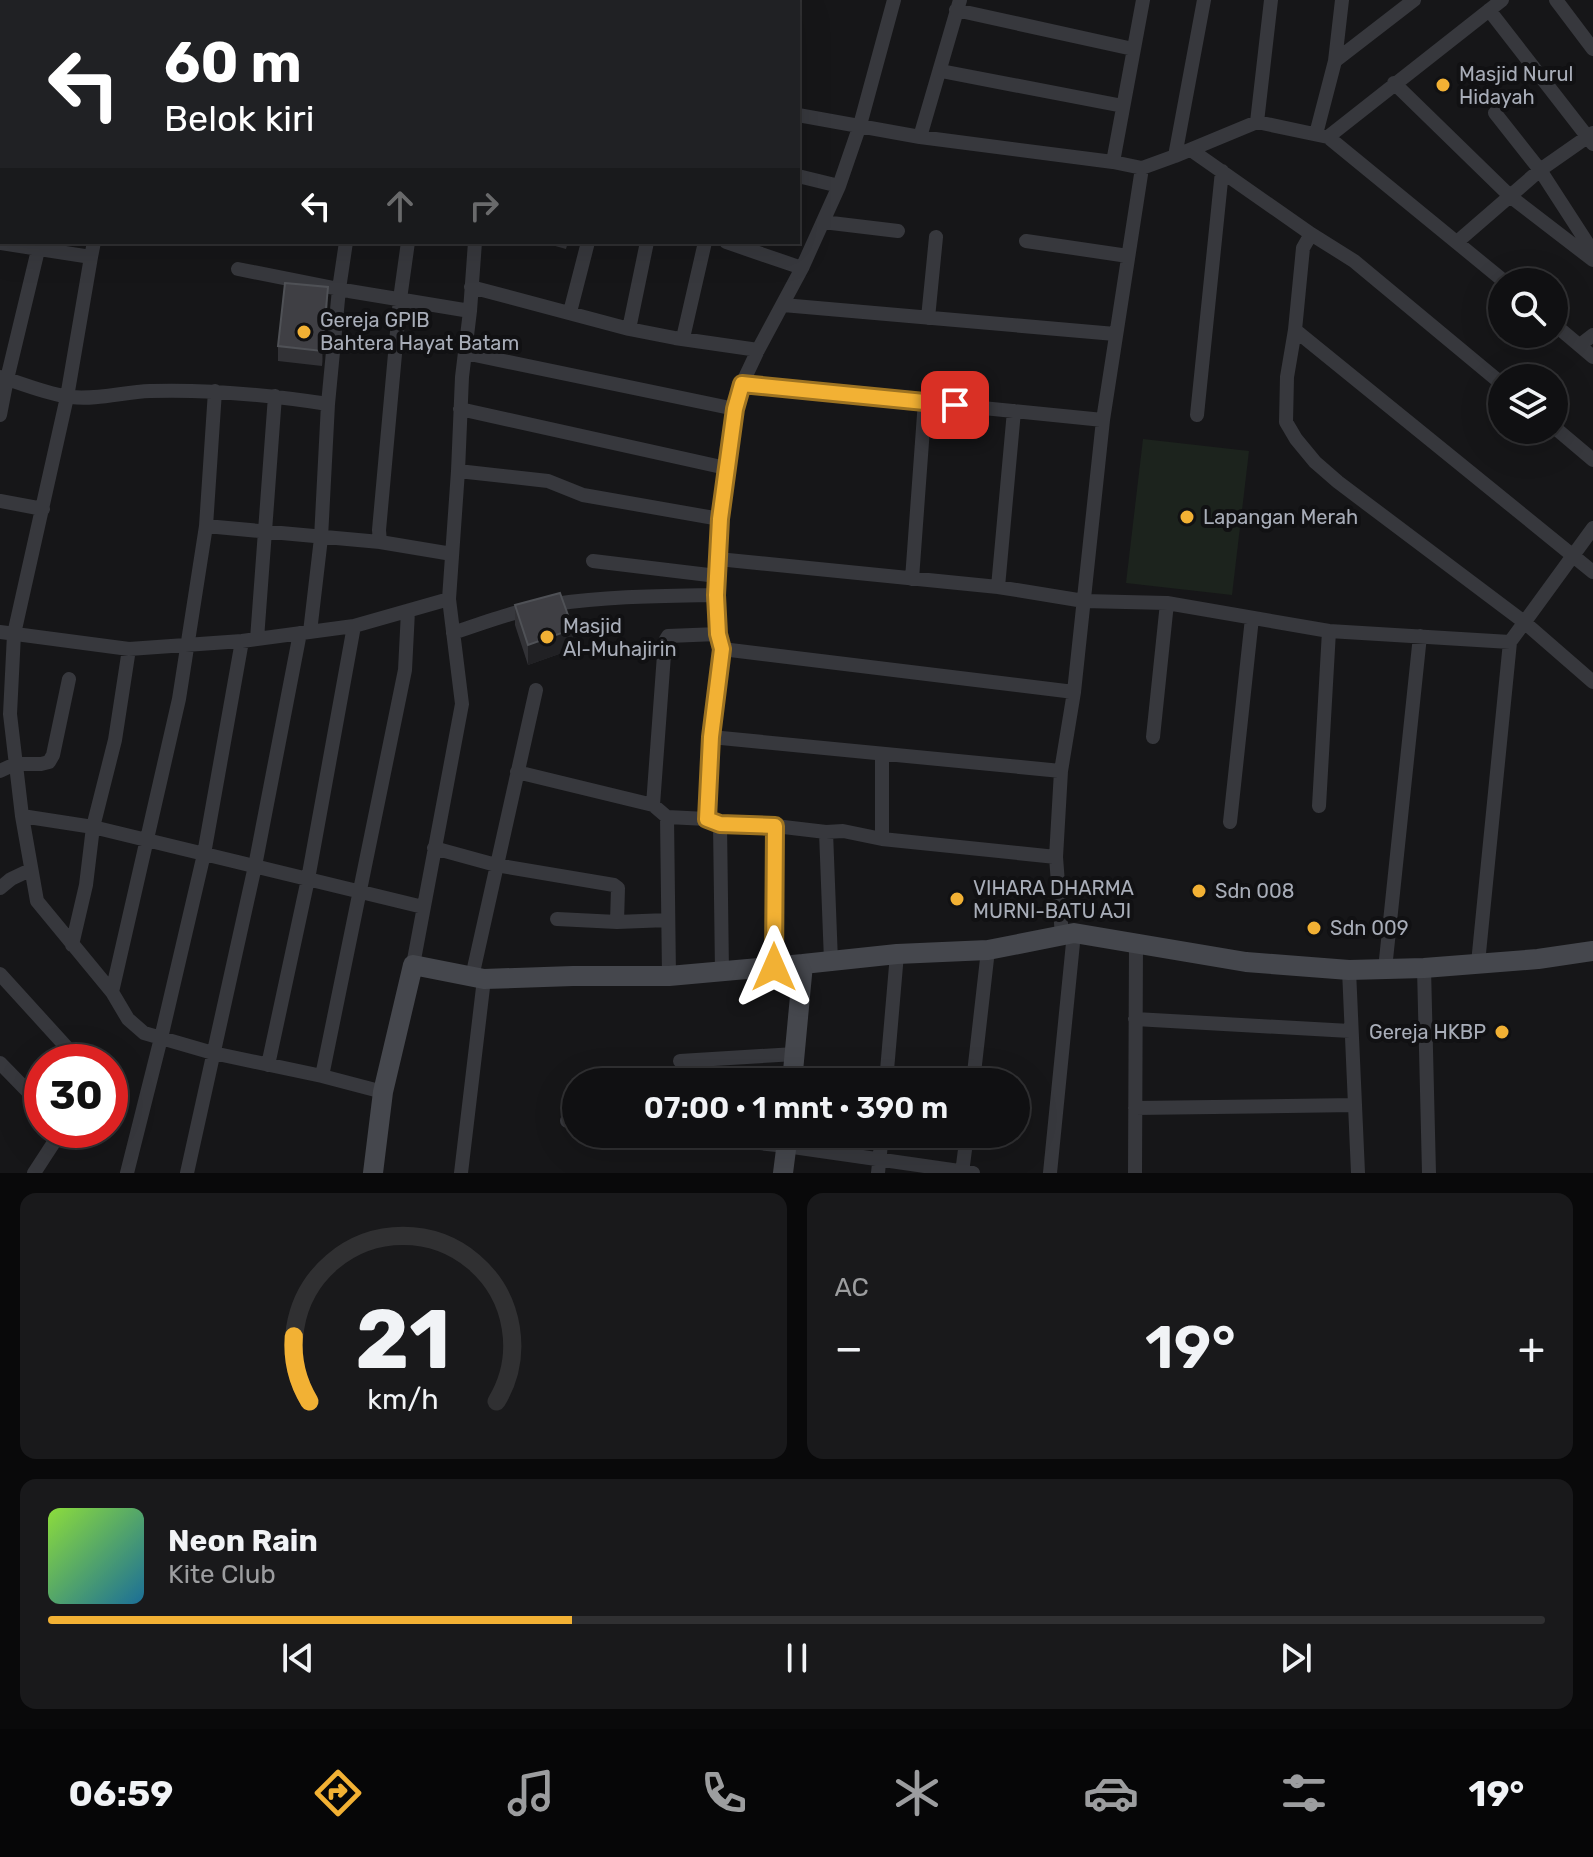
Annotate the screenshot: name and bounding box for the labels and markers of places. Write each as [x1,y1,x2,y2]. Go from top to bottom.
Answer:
place label: Masjid Nurul Hidayah [1459,62,1573,109]
marker: Masjid Nurul Hidayah [1434,76,1452,94]
place label: Gereja GPIB Bahtera Hayat Batam [320,308,519,355]
marker: Gereja GPIB Bahtera Hayat Batam [295,323,313,341]
pin [921,371,989,439]
place label: Lapangan Merah [1203,505,1358,529]
marker: Lapangan Merah [1178,508,1196,526]
place label: Masjid Al-Muhajirin [563,614,677,661]
marker: Masjid Al-Muhajirin [538,628,556,646]
place label: VIHARA DHARMA MURNI-BATU AJI [973,876,1134,923]
place label: Sdn 008 [1215,879,1294,903]
marker: Sdn 008 [1190,882,1208,900]
marker: VIHARA DHARMA MURNI-BATU AJI [948,890,966,908]
place label: Sdn 009 [1330,916,1409,940]
marker: Sdn 009 [1305,919,1323,937]
place label: Gereja HKBP [1369,1020,1486,1044]
marker: Gereja HKBP [1493,1023,1511,1041]

